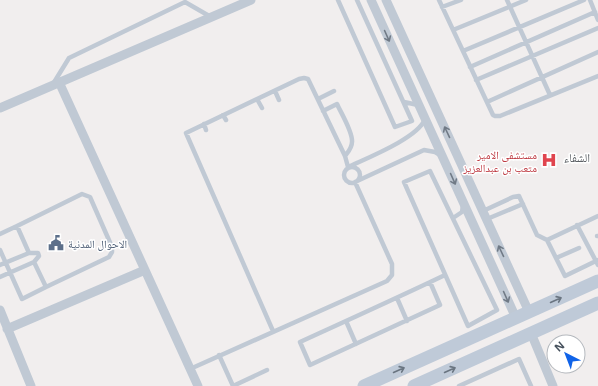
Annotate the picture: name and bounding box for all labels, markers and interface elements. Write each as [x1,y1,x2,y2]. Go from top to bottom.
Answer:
one-way arrow [384,29,391,41]
one-way arrow [443,127,450,139]
place label: مستشفى الامير متعب بن عبدالعزيز [462,147,537,175]
district label: الشفاء [564,149,590,166]
hospital icon: مستشفى الامير متعب بن عبدالعزيز [540,151,558,169]
one-way arrow [450,173,457,185]
public building icon: الاحوال المدنية [47,234,65,252]
place label: الاحوال المدنية [68,236,127,251]
one-way arrow [497,245,504,257]
one-way arrow [503,291,511,303]
one-way arrow [550,295,562,303]
north arrow [546,334,586,374]
text: N [551,338,567,355]
one-way arrow [393,366,405,373]
one-way arrow [443,366,455,373]

